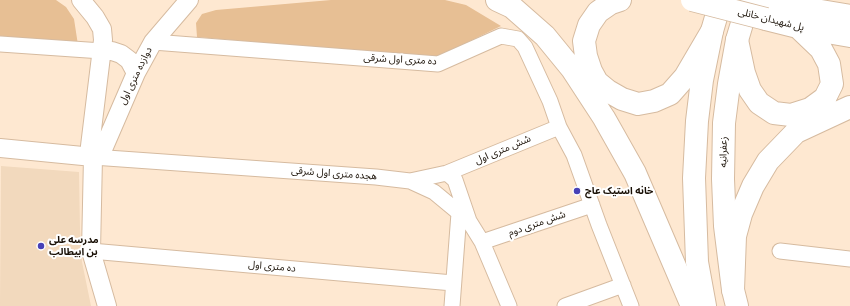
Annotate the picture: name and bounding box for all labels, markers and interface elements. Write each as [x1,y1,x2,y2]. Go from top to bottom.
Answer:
street label: پل شهیدان خانلی [737,6,805,34]
street label: دوازده متری اول [117,45,155,107]
street label: ده متری اول شرقی [363,52,437,68]
street label: شش متری اول [473,133,533,167]
street label: زعفرانیه [718,137,730,167]
street label: هجده متری اول شرقی [291,165,377,183]
place label: خانه استیک عاج [585,185,653,197]
marker: خانه استیک عاج [572,186,582,196]
street label: شش متری دوم [507,209,567,239]
place label: مدرسه علی بن ابیطالب [49,234,99,258]
marker: مدرسه علی بن ابیطالب [36,241,46,251]
street label: ده متری اول [248,259,296,275]

